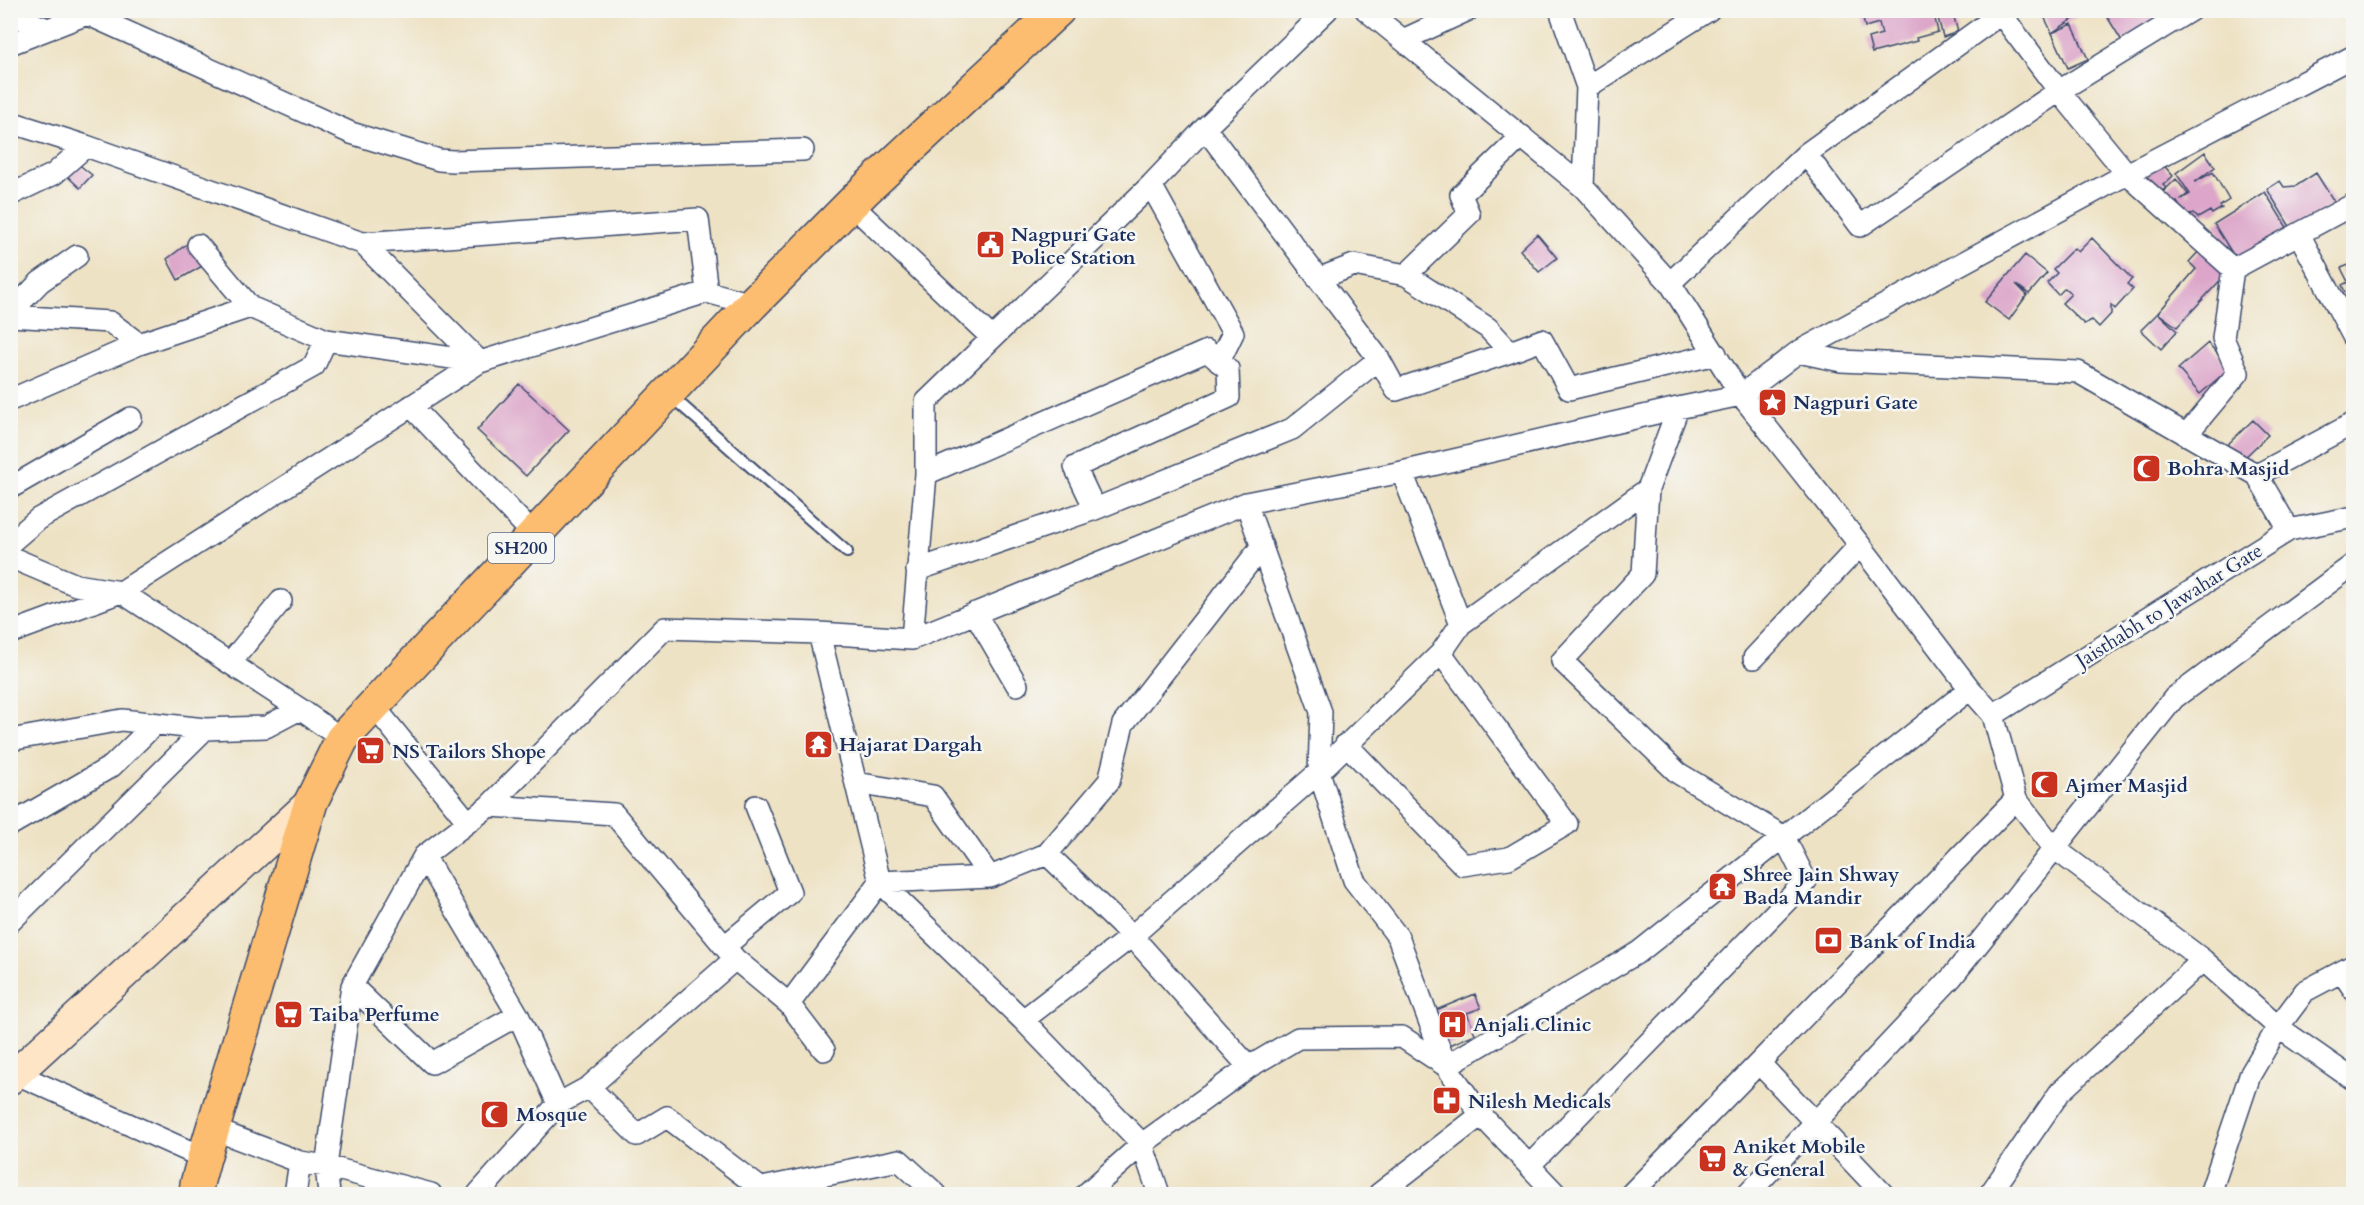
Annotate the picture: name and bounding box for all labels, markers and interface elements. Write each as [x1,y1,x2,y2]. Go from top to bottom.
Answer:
place label: Nagpuri Gate Police Station [1011,221,1136,271]
public building icon: Nagpuri Gate Police Station [974,229,1006,261]
place icon: Nagpuri Gate [1756,386,1788,418]
place label: Nagpuri Gate [1793,389,1918,416]
mosque icon: Bohra Masjid [2130,452,2162,484]
place label: Bohra Masjid [2167,455,2290,482]
road number: SH200 [488,533,554,563]
street label: Jaisthabh to Jawahar Gate [2068,537,2268,676]
temple icon: Hajarat Dargah [802,728,834,760]
place label: Hajarat Dargah [839,731,983,758]
supermarket icon: NS Tailors Shope [355,735,387,767]
place label: NS Tailors Shope [392,738,546,765]
mosque icon: Ajmer Masjid [2028,769,2060,801]
place label: Ajmer Masjid [2065,772,2188,799]
place label: Shree Jain Shway Bada Mandir [1743,861,1900,911]
temple icon: Shree Jain Shway Bada Mandir [1706,870,1738,902]
bank icon: Bank of India [1812,925,1844,957]
place label: Bank of India [1849,928,1976,955]
supermarket icon: Taiba Perfume [272,998,304,1030]
place label: Taiba Perfume [309,1001,440,1028]
hospital icon: Anjali Clinic [1436,1008,1468,1040]
place label: Anjali Clinic [1473,1011,1591,1038]
pharmacy icon: Nilesh Medicals [1431,1085,1463,1117]
place label: Nilesh Medicals [1468,1088,1611,1115]
mosque icon: Mosque [479,1098,511,1130]
place label: Mosque [516,1101,588,1128]
place label: Aniket Mobile & General [1733,1133,1866,1183]
supermarket icon: Aniket Mobile & General [1696,1142,1728,1174]

